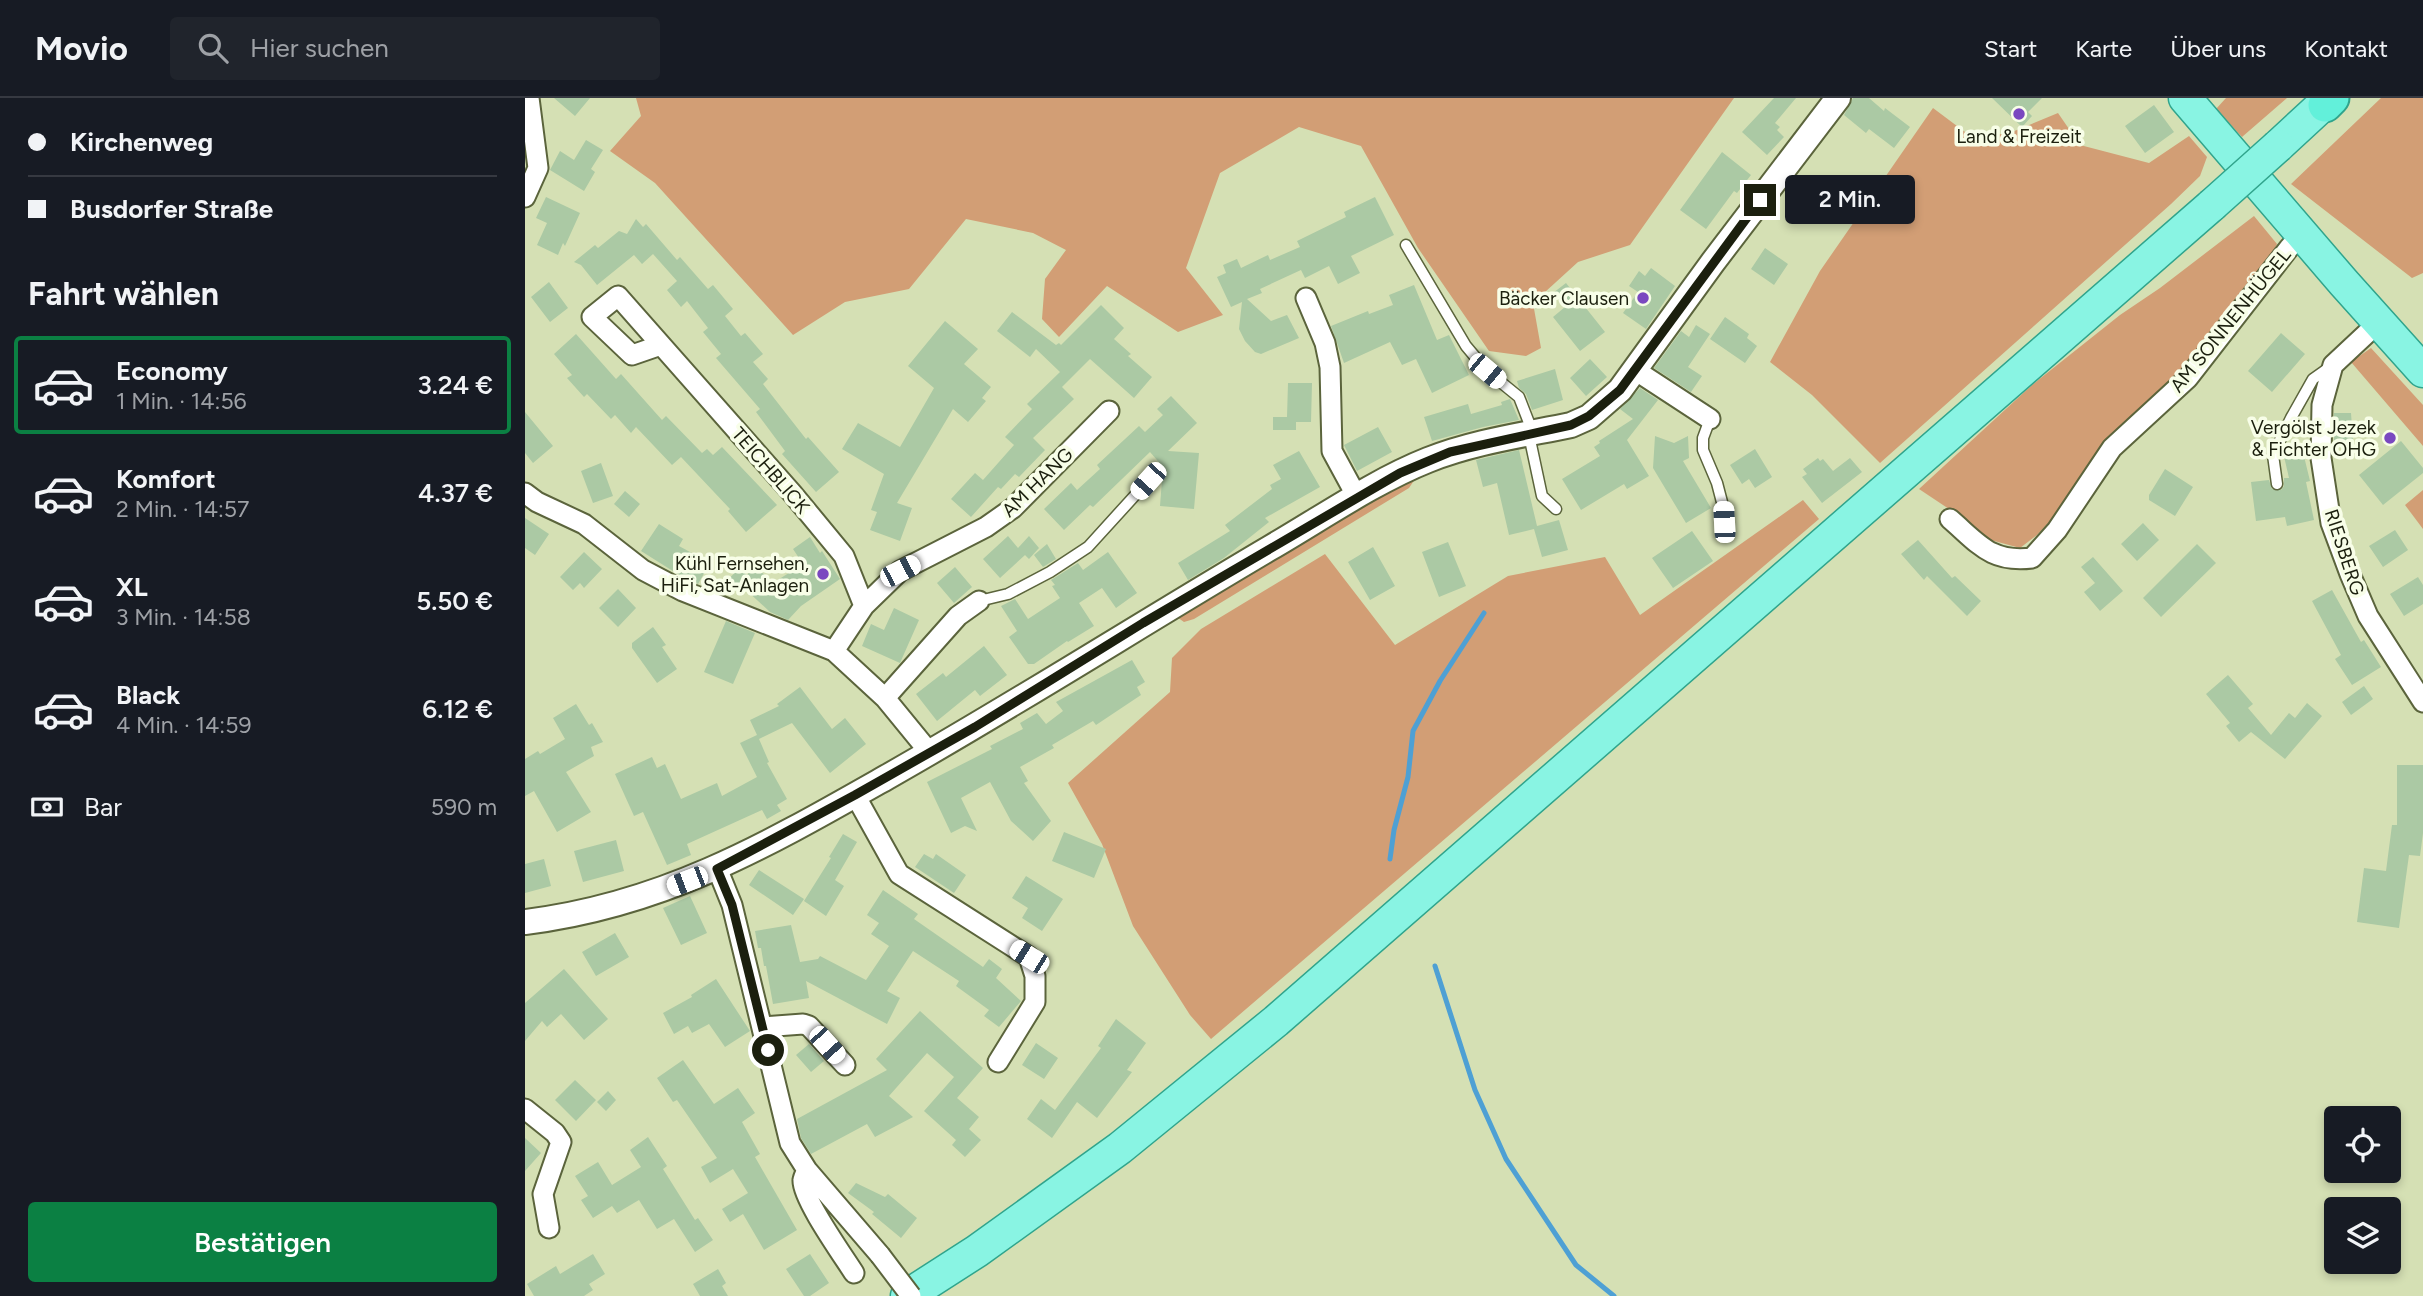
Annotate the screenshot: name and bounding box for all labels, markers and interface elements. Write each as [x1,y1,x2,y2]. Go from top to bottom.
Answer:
search box [170,17,660,80]
text: Movio [35,29,128,68]
icon: search [194,29,232,67]
text: Hier suchen [250,32,389,64]
text: Start [1984,34,2037,63]
text: Karte [2075,34,2132,63]
text: Über uns [2170,34,2266,63]
text: Kontakt [2304,34,2388,63]
marker: Land & Freizeit [2011,106,2027,122]
place label: Land & Freizeit [1956,125,2082,148]
text: Kirchenweg [70,126,213,158]
callout: 2 Min. [1785,176,1914,224]
route end [1744,184,1776,216]
text: 2 Min. [1819,185,1881,213]
text: Busdorfer Straße [70,193,273,225]
street label: AM SONNENHÜGEL [2165,244,2296,397]
text: Fahrt wählen [28,275,219,313]
place label: Bäcker Clausen [1499,287,1629,310]
marker: Bäcker Clausen [1635,290,1651,306]
car [1465,349,1510,393]
icon: car [32,354,95,417]
text: Economy [116,355,228,387]
text: 3.24 € [417,369,493,401]
text: 1 Min. · 14:56 [116,387,247,415]
place label: Vergölst Jezek & Fichter OHG [2251,416,2377,461]
street label: TEICHBLICK [727,422,815,518]
marker: Vergölst Jezek & Fichter OHG [2382,430,2398,446]
street label: AM HANG [997,443,1078,522]
car [1127,458,1170,504]
icon: car [32,462,95,525]
text: Komfort [116,463,216,495]
text: 4.37 € [418,477,493,509]
text: 2 Min. · 14:57 [116,495,249,523]
car [1713,500,1736,544]
street label: RIESBERG [2320,506,2369,598]
place label: Kühl Fernsehen, HiFi, Sat-Anlagen [661,552,809,597]
car [877,552,924,590]
marker: Kühl Fernsehen, HiFi, Sat-Anlagen [815,566,831,582]
icon: car [32,570,95,633]
text: XL [116,571,148,603]
text: 5.50 € [416,585,493,617]
text: 3 Min. · 14:58 [116,603,251,631]
icon: car [32,678,95,741]
text: Black [116,679,180,711]
text: 6.12 € [422,693,493,725]
text: 4 Min. · 14:59 [116,711,251,739]
icon: cash [28,788,66,826]
text: Bar [84,791,122,823]
text: 590 m [431,793,497,821]
car [664,864,711,898]
car [1006,937,1053,977]
car [806,1022,849,1068]
route start [752,1034,784,1066]
map controls [2324,1106,2401,1274]
button: locate [2324,1106,2401,1183]
button: layers [2324,1197,2401,1274]
button: Bestätigen [28,1202,497,1282]

